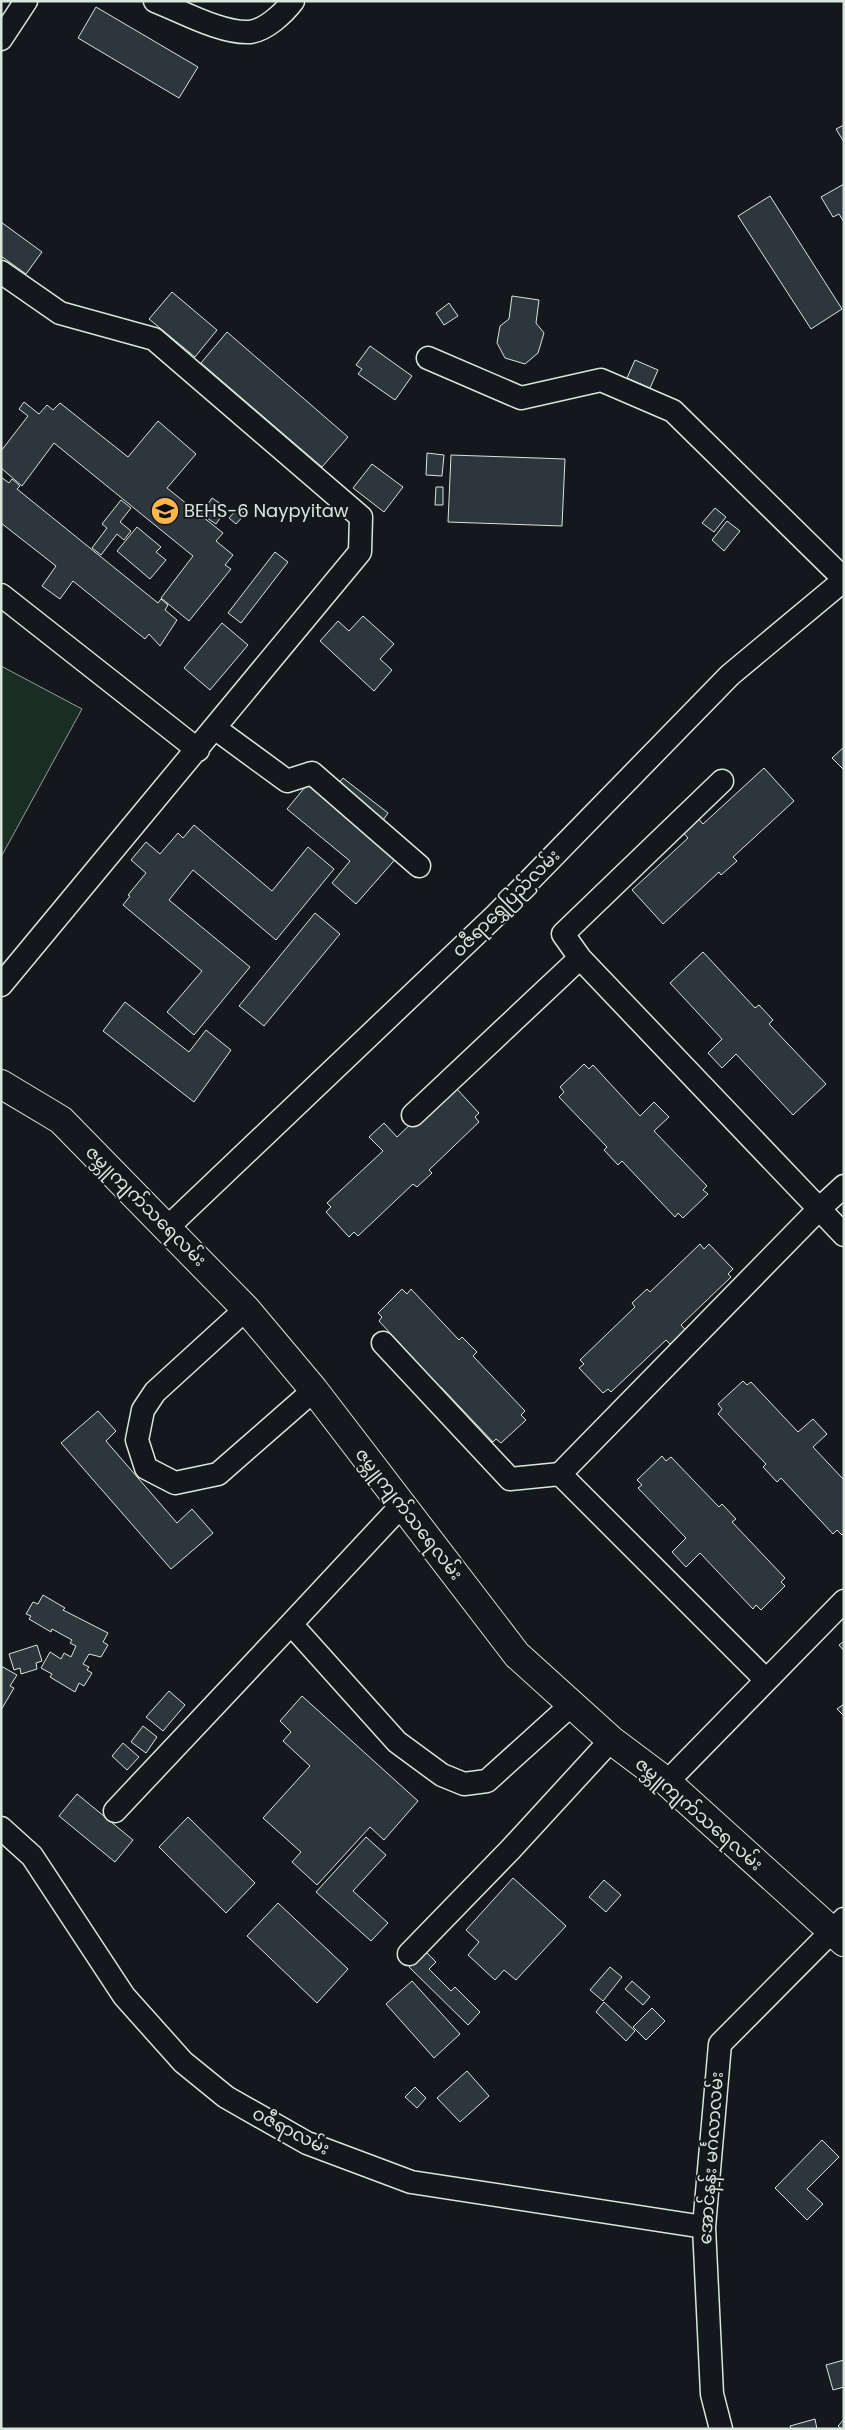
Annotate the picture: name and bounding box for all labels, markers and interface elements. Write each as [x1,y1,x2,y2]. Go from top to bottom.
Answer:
school or university icon: BEHS-6 Naypyitaw [150,496,180,526]
place label: BEHS-6 Naypyitaw [184,498,349,523]
street label: ဝဇီရာရွှေပြည်လမ်း [445,842,567,964]
street label: ဇမ္ဘူကျက်သရေလမ်း [78,1140,212,1274]
street label: ဇမ္ဘူကျက်သရေလမ်း [347,1442,469,1587]
street label: ဇမ္ဘူကျက်သရေလမ်း [628,1751,769,1878]
street label: အောင်နန်း မင်္ဂလာလမ်း [692,2071,732,2245]
street label: ဝဇီရာလမ်း [247,2100,335,2163]

